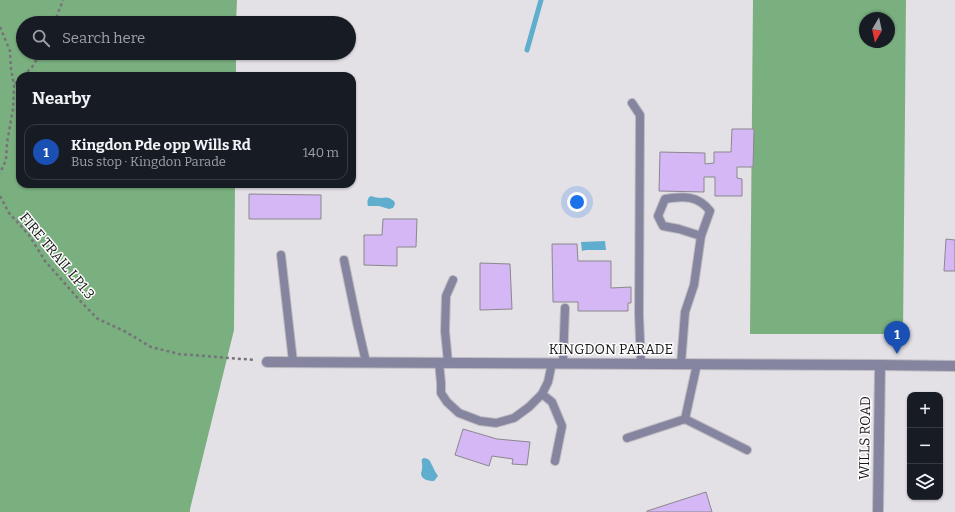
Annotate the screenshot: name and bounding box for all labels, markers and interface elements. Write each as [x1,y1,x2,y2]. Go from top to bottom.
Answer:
north arrow [859,12,895,48]
search box [16,16,356,60]
icon: search [30,27,52,49]
text: Search here [62,29,145,47]
text: Nearby [32,88,91,109]
text: Kingdon Pde opp Wills Rd [71,136,251,154]
text: 1 [43,145,49,160]
text: 140 m [303,145,339,160]
text: Bus stop · Kingdon Parade [71,154,226,169]
your location [567,192,587,212]
street label: FIRE TRAIL LP1.3 [16,209,98,303]
pin: 1 [884,321,910,354]
street label: KINGDON PARADE [549,341,673,358]
map controls [907,392,943,500]
button: + [907,392,943,428]
street label: WILLS ROAD [856,396,874,480]
button: − [907,428,943,464]
button: layers [907,464,943,500]

